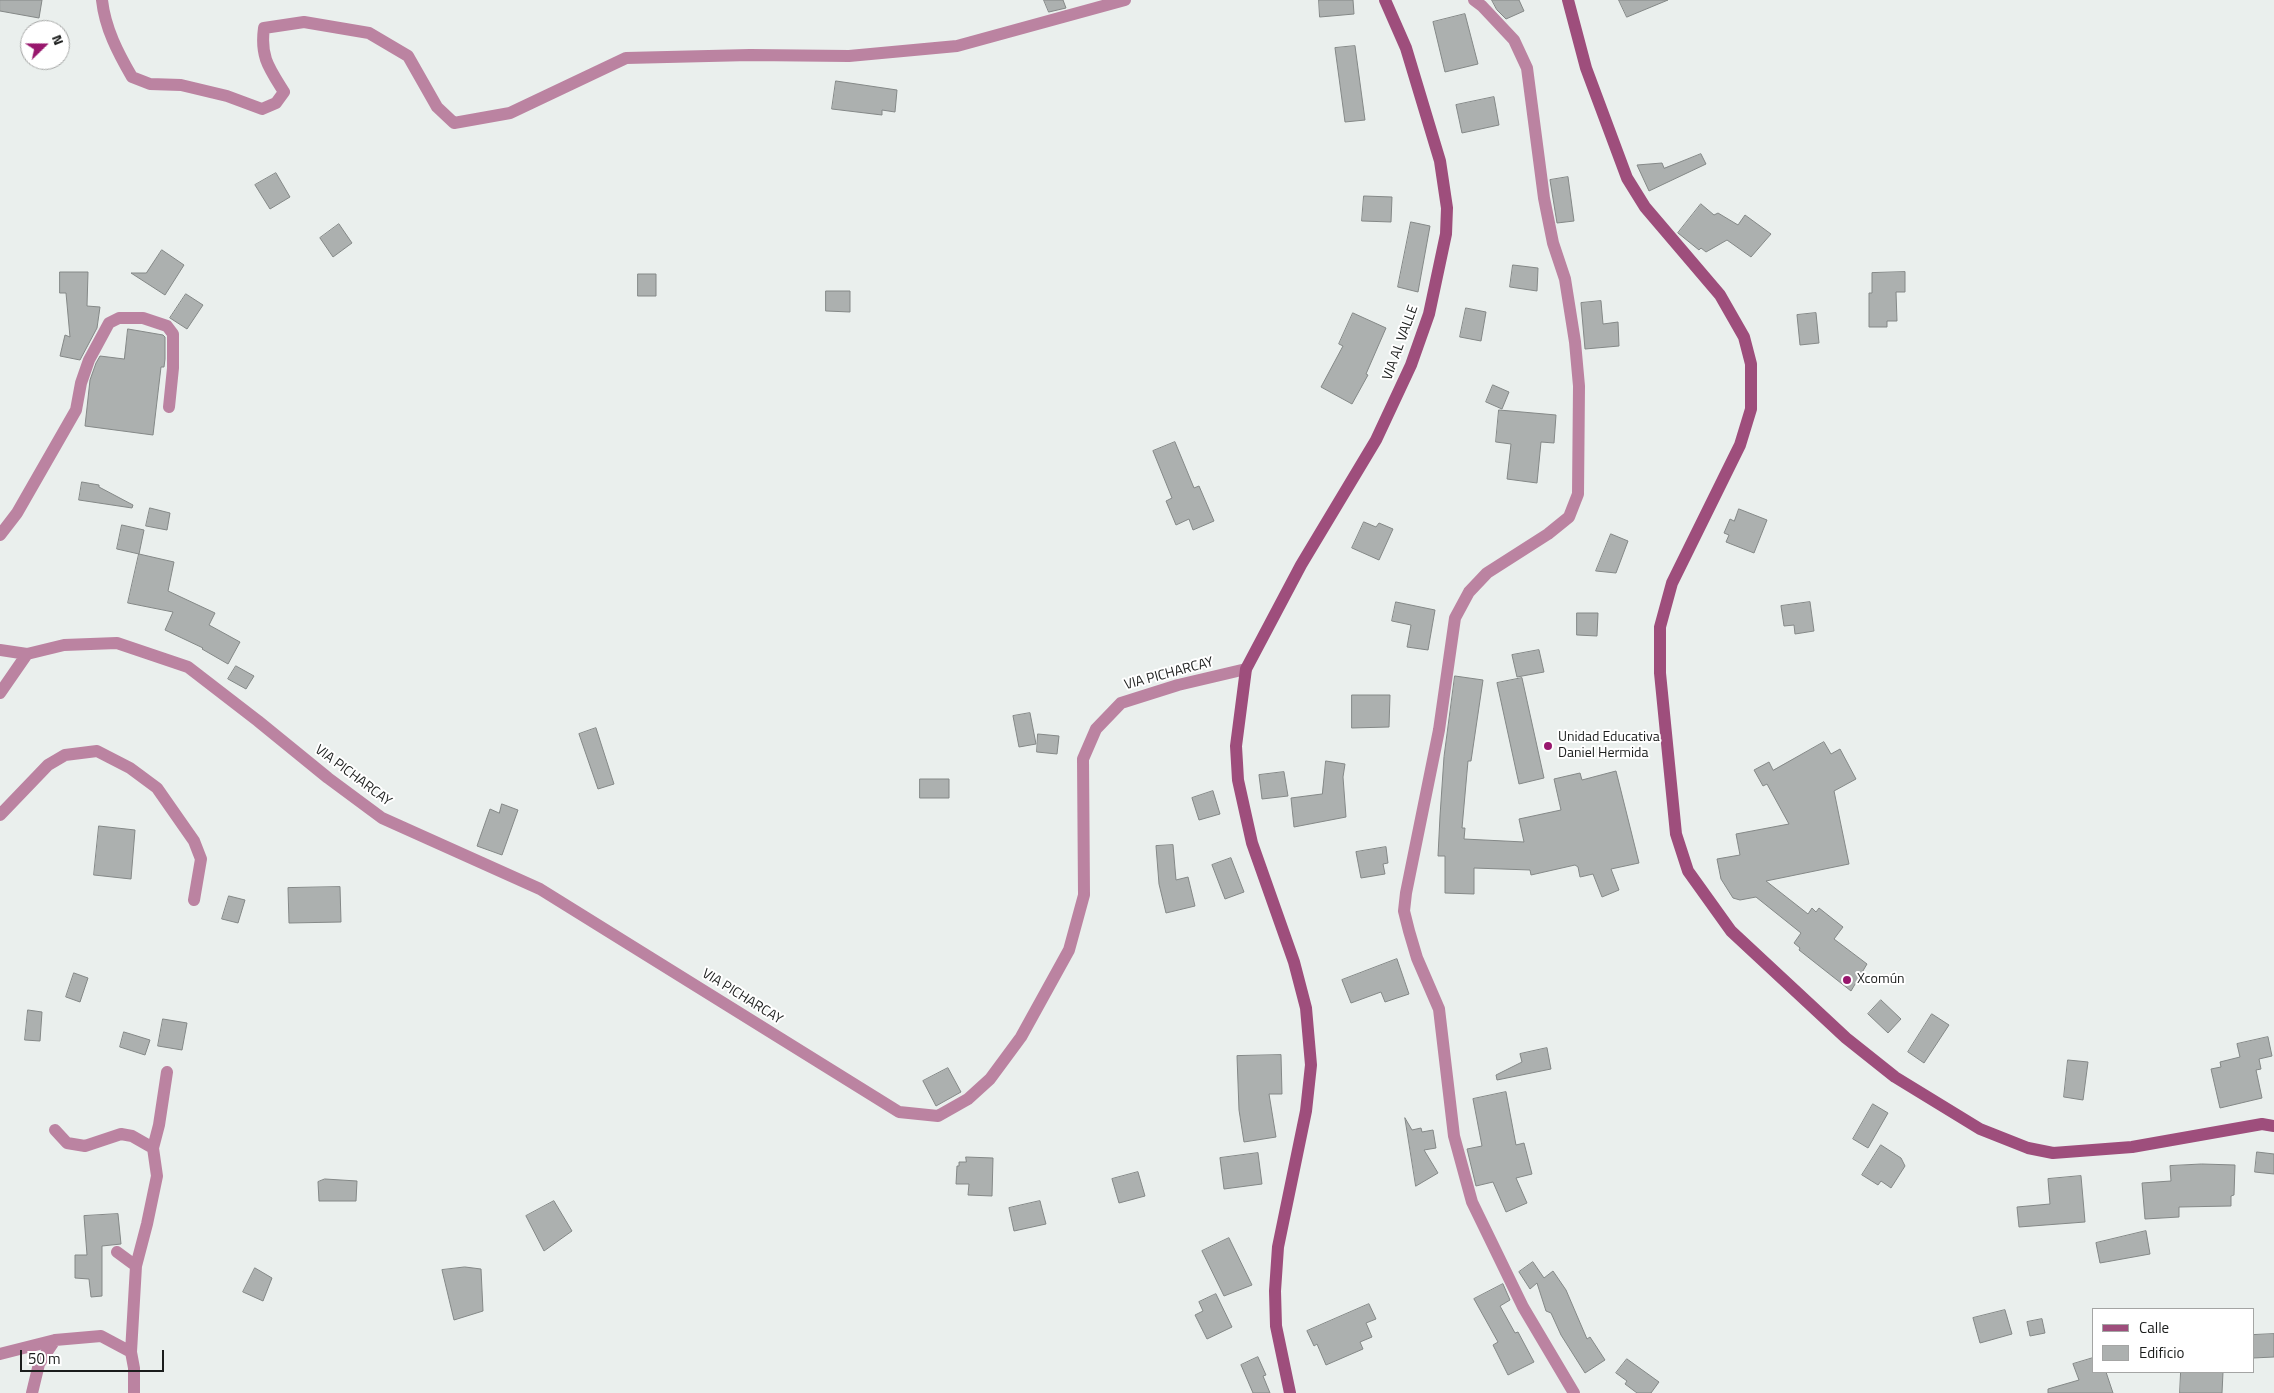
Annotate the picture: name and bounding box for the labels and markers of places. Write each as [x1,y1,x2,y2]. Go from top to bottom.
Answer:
place label: Unidad Educativa Daniel Hermida [1558,730,1660,762]
marker: Unidad Educativa Daniel Hermida [1542,740,1554,752]
place label: Xcomún [1857,972,1905,988]
marker: Xcomún [1841,974,1853,986]

